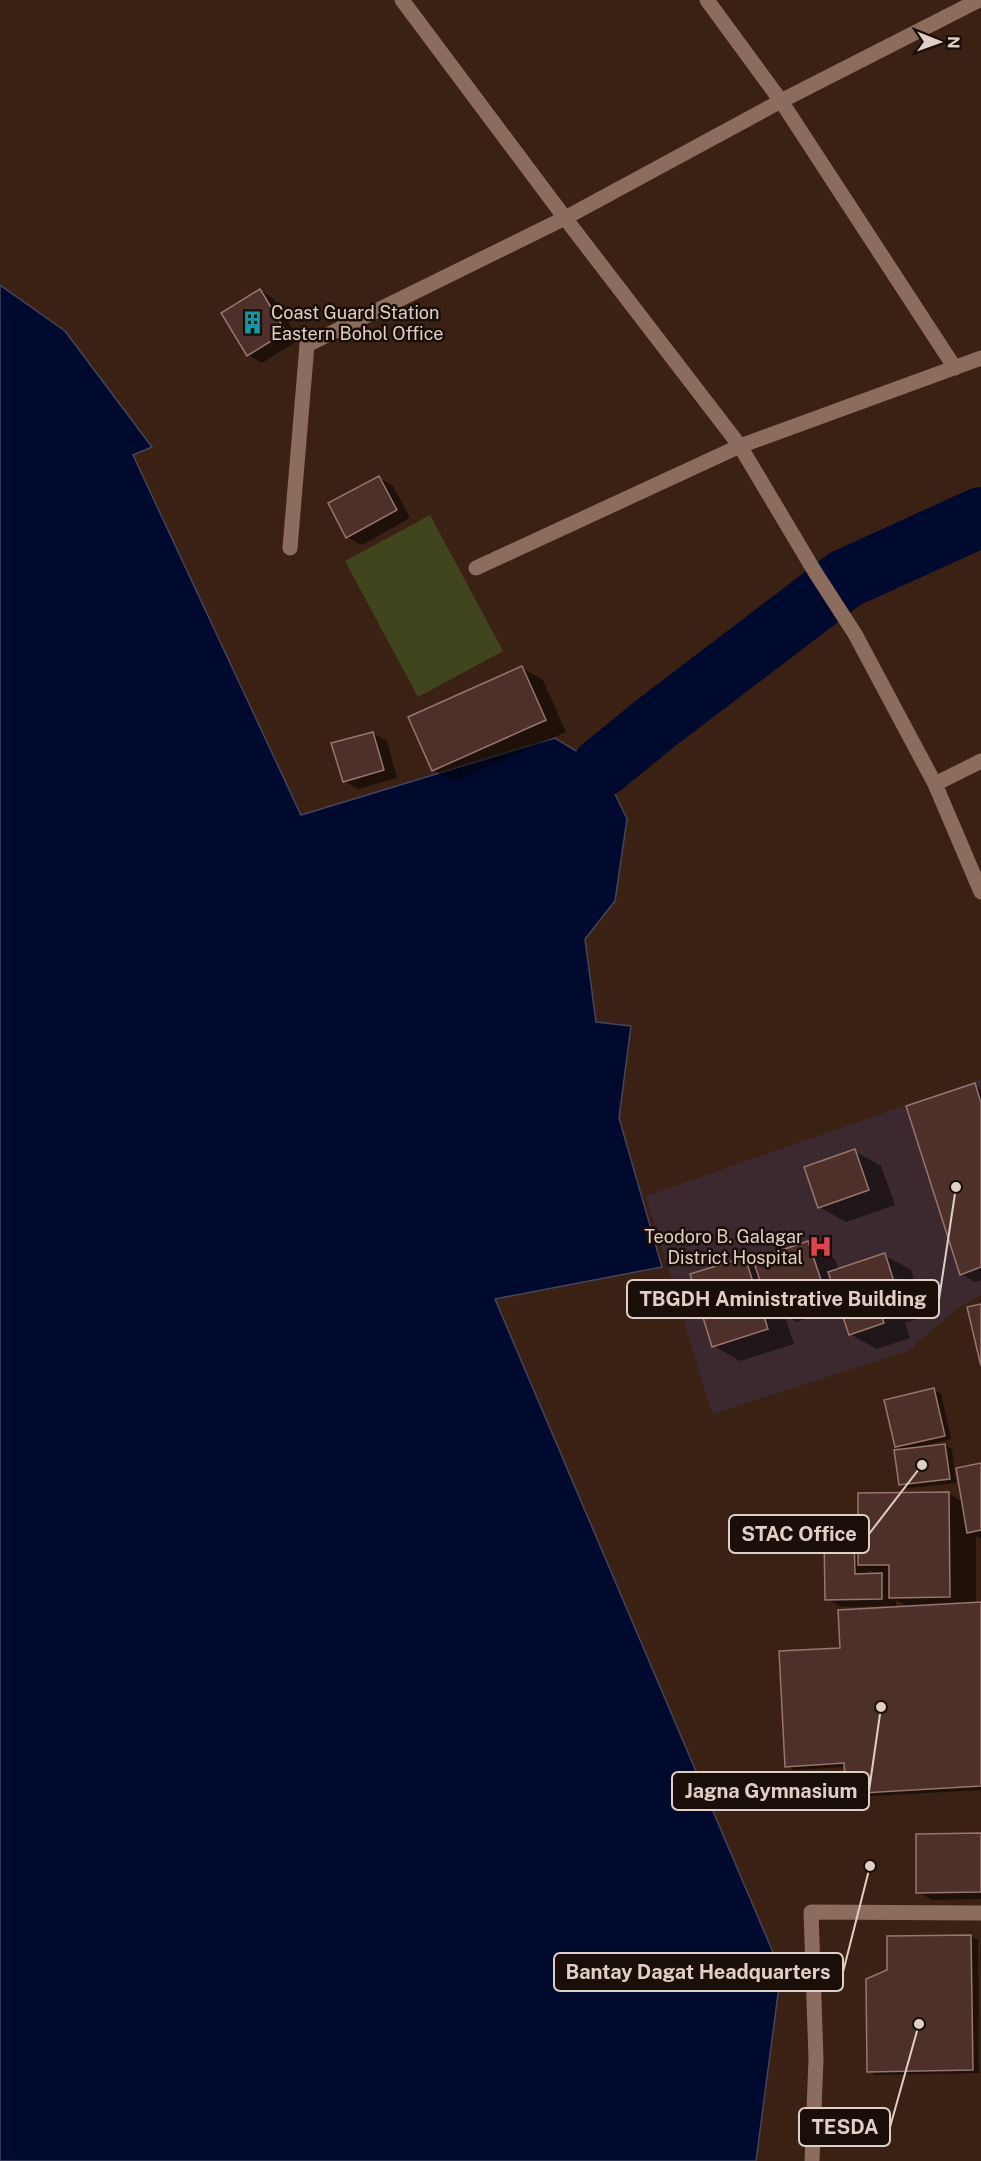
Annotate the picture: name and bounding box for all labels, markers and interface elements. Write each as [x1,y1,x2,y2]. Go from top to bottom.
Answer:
north arrow [909,12,969,72]
text: N [944,36,963,49]
place label: Coast Guard Station Eastern Bohol Office [271,302,444,344]
building icon: Coast Guard Station Eastern Bohol Office [240,309,266,335]
place label: Teodoro B. Galagar District Hospital [644,1226,803,1268]
hospital icon: Teodoro B. Galagar District Hospital [808,1233,834,1259]
callout: TBGDH Aministrative Building [627,1280,939,1318]
text: TBGDH Aministrative Building [639,1287,927,1311]
callout: STAC Office [729,1515,869,1553]
text: STAC Office [741,1522,857,1546]
callout: Jagna Gymnasium [672,1772,869,1810]
text: Jagna Gymnasium [685,1779,857,1803]
callout: Bantay Dagat Headquarters [554,1953,843,1991]
text: Bantay Dagat Headquarters [565,1960,831,1984]
callout: TESDA [799,2108,890,2146]
text: TESDA [811,2115,879,2139]

